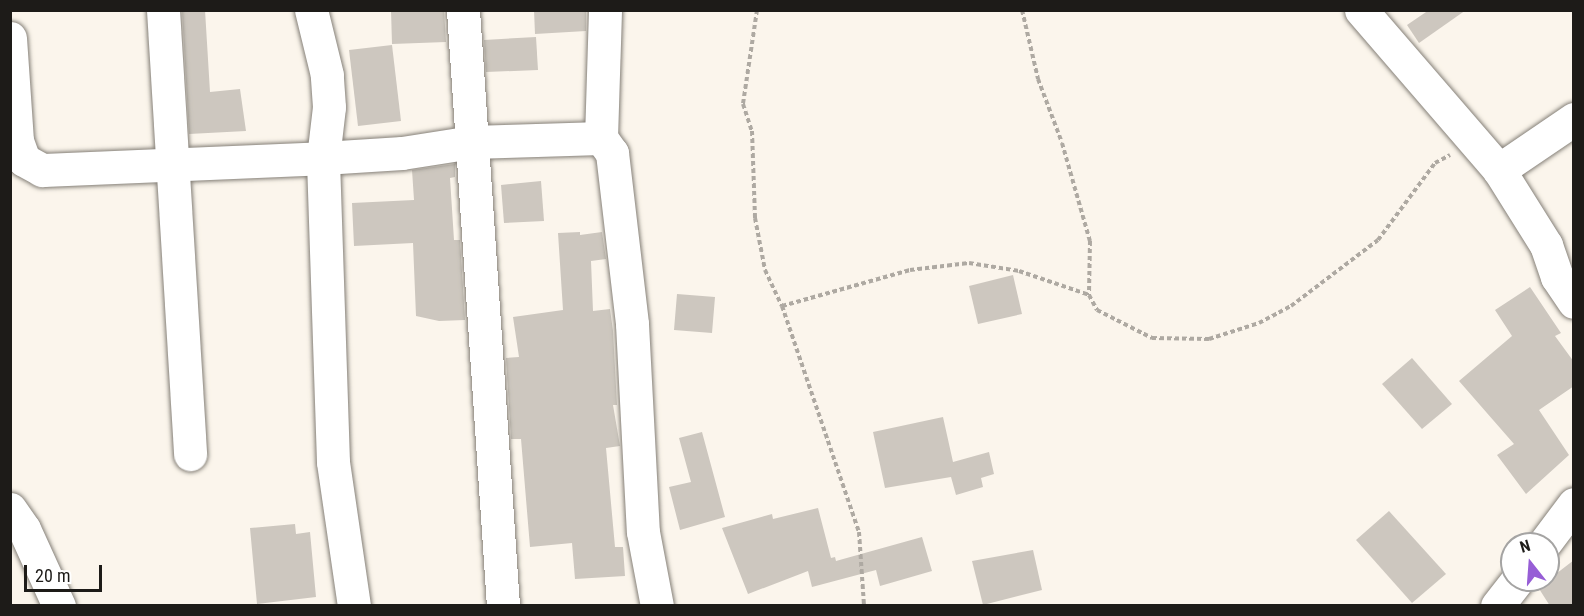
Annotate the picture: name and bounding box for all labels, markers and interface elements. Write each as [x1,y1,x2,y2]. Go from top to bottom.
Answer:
north arrow [1500,532,1560,592]
text: N [1518,536,1533,557]
scale bar [27,553,105,591]
text: 20 m [35,565,70,586]

